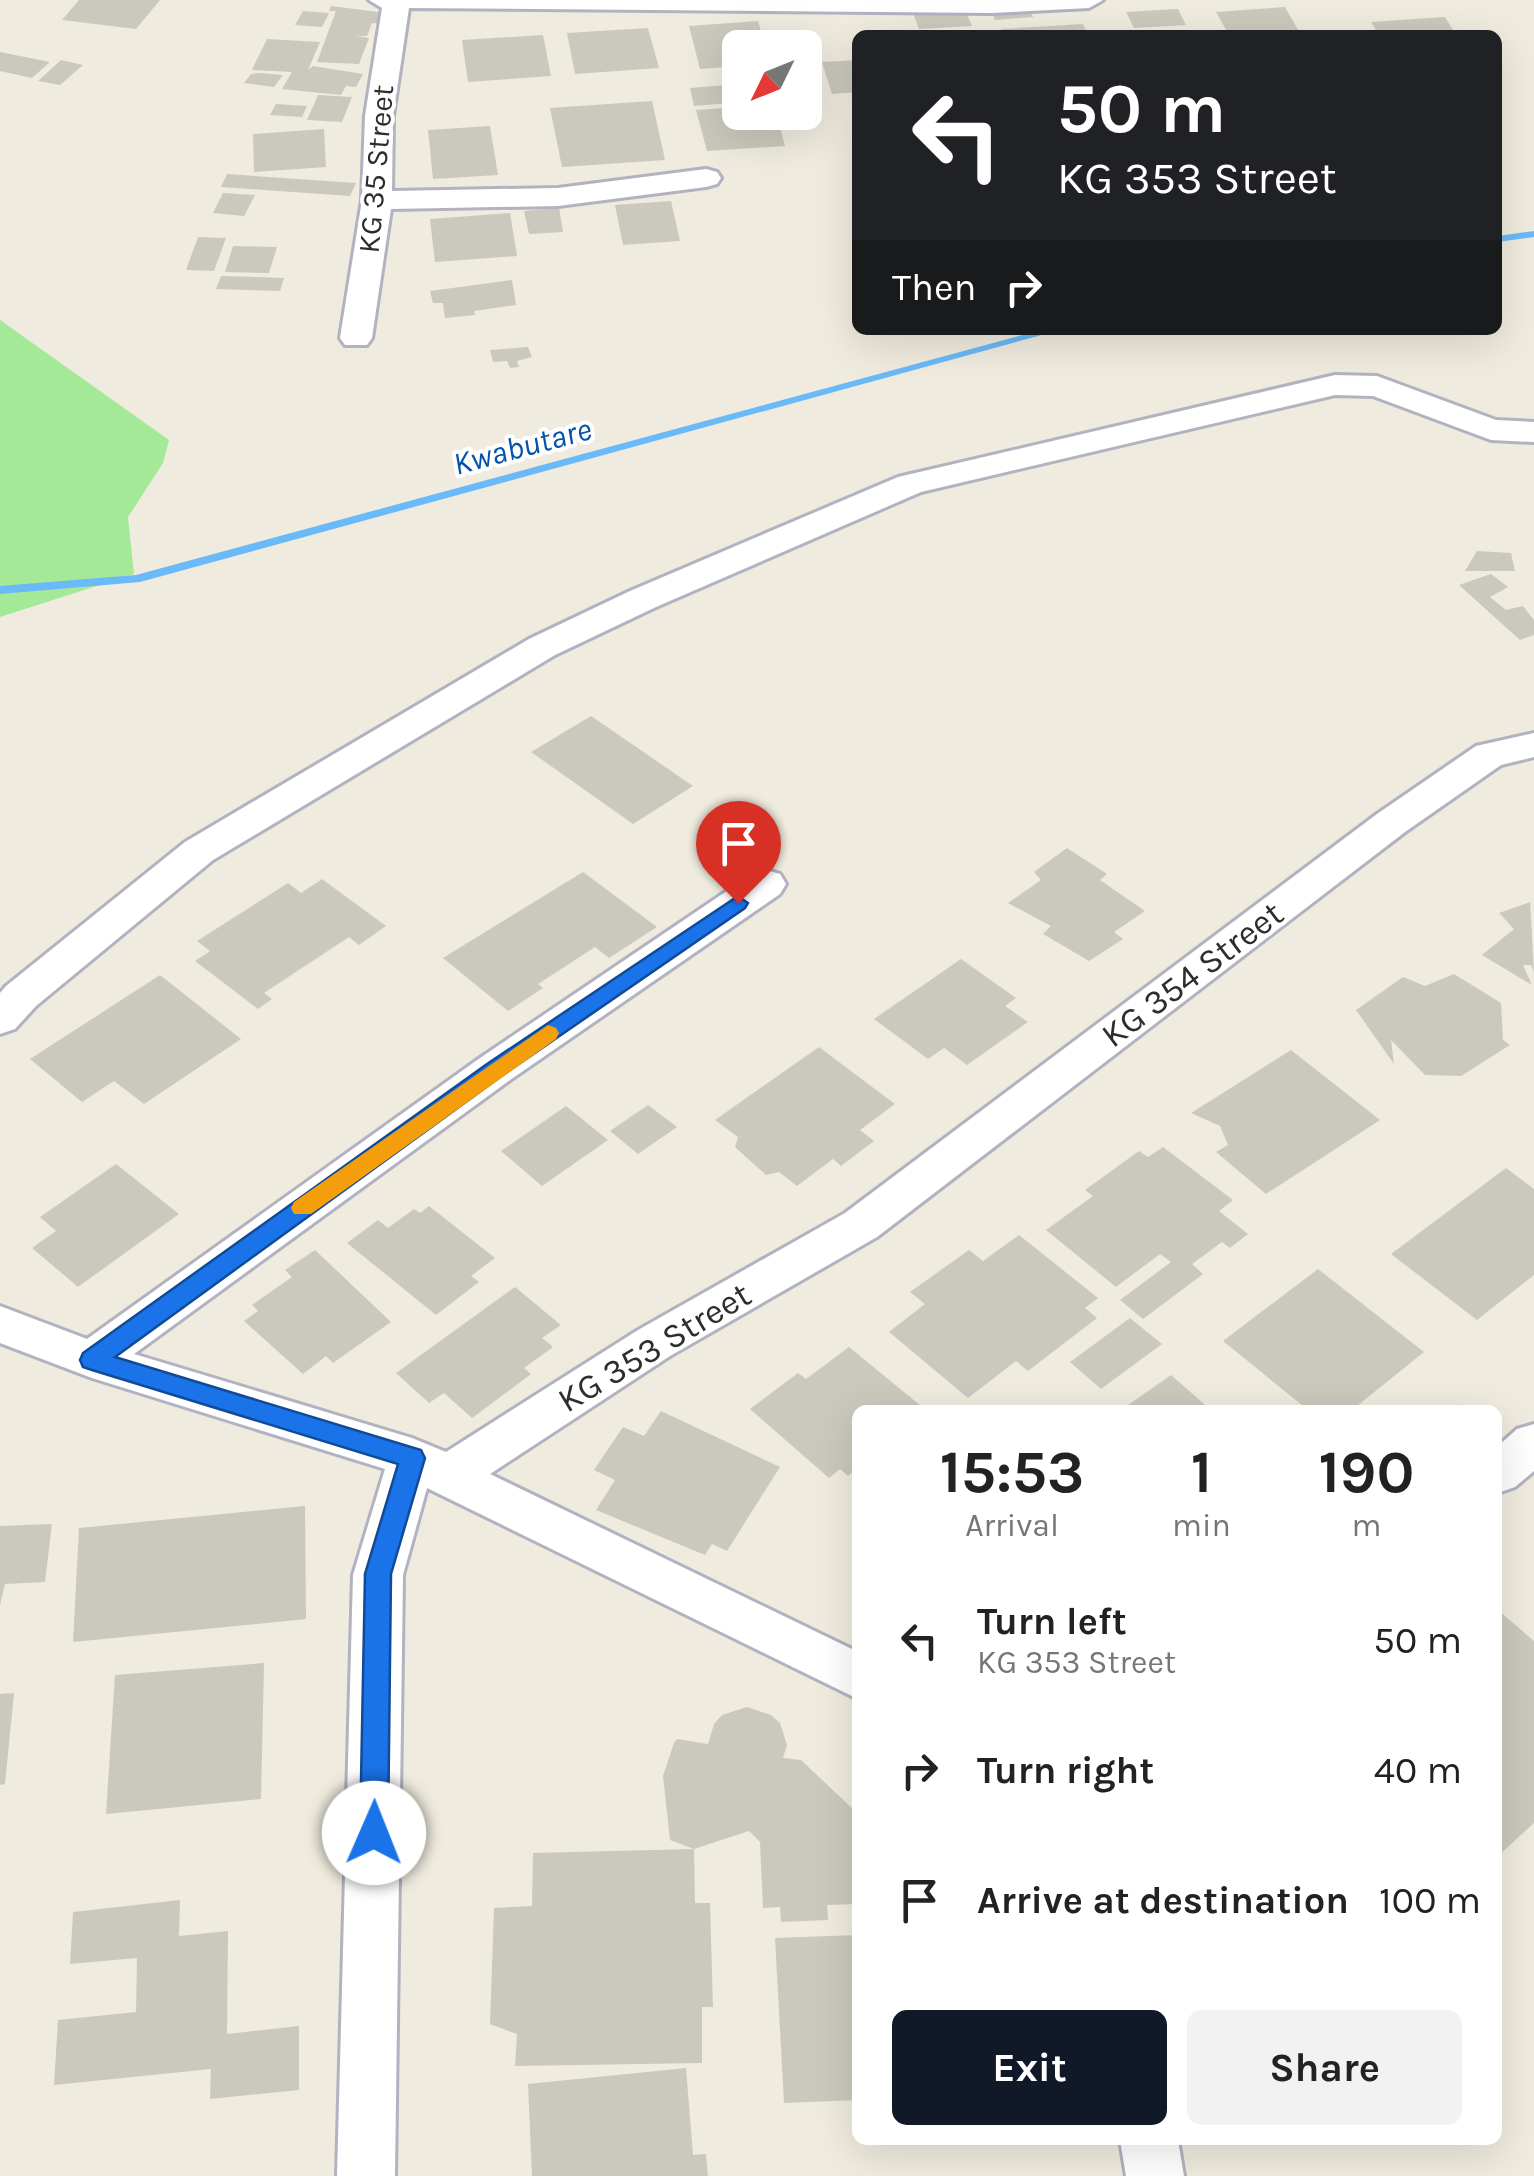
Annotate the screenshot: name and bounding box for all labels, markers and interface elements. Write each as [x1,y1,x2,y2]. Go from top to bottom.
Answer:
north arrow [722,30,822,130]
map controls [722,30,822,130]
text: 50 m [1057,68,1226,150]
icon: left [892,70,1022,200]
street label: KG 35 Street [351,83,401,255]
text: KG 353 Street [1057,152,1337,204]
icon: right [996,260,1051,315]
text: Then [892,265,976,310]
water label: Kwabutare [449,410,595,483]
pin [696,801,781,904]
icon: arrive [711,816,766,871]
street label: KG 354 Street [1094,893,1291,1056]
street label: KG 353 Street [550,1274,758,1421]
text: 15:53 [940,1437,1084,1507]
text: 1 [1191,1437,1212,1507]
text: 190 [1318,1437,1414,1507]
text: Arrival [965,1507,1059,1544]
text: min [1172,1507,1231,1544]
text: m [1351,1507,1381,1544]
text: Turn left [977,1599,1127,1644]
icon: left [892,1613,947,1668]
text: 50 m [1373,1618,1462,1663]
text: KG 353 Street [977,1644,1176,1681]
icon: right [892,1743,947,1798]
text: Turn right [977,1748,1154,1793]
text: 40 m [1374,1748,1462,1793]
position arrow [322,1781,426,1885]
icon: arrive [892,1873,947,1928]
text: Arrive at destination [977,1878,1349,1923]
text: 100 m [1379,1878,1481,1923]
button: Exit [892,2010,1167,2125]
button: Share [1187,2010,1462,2125]

